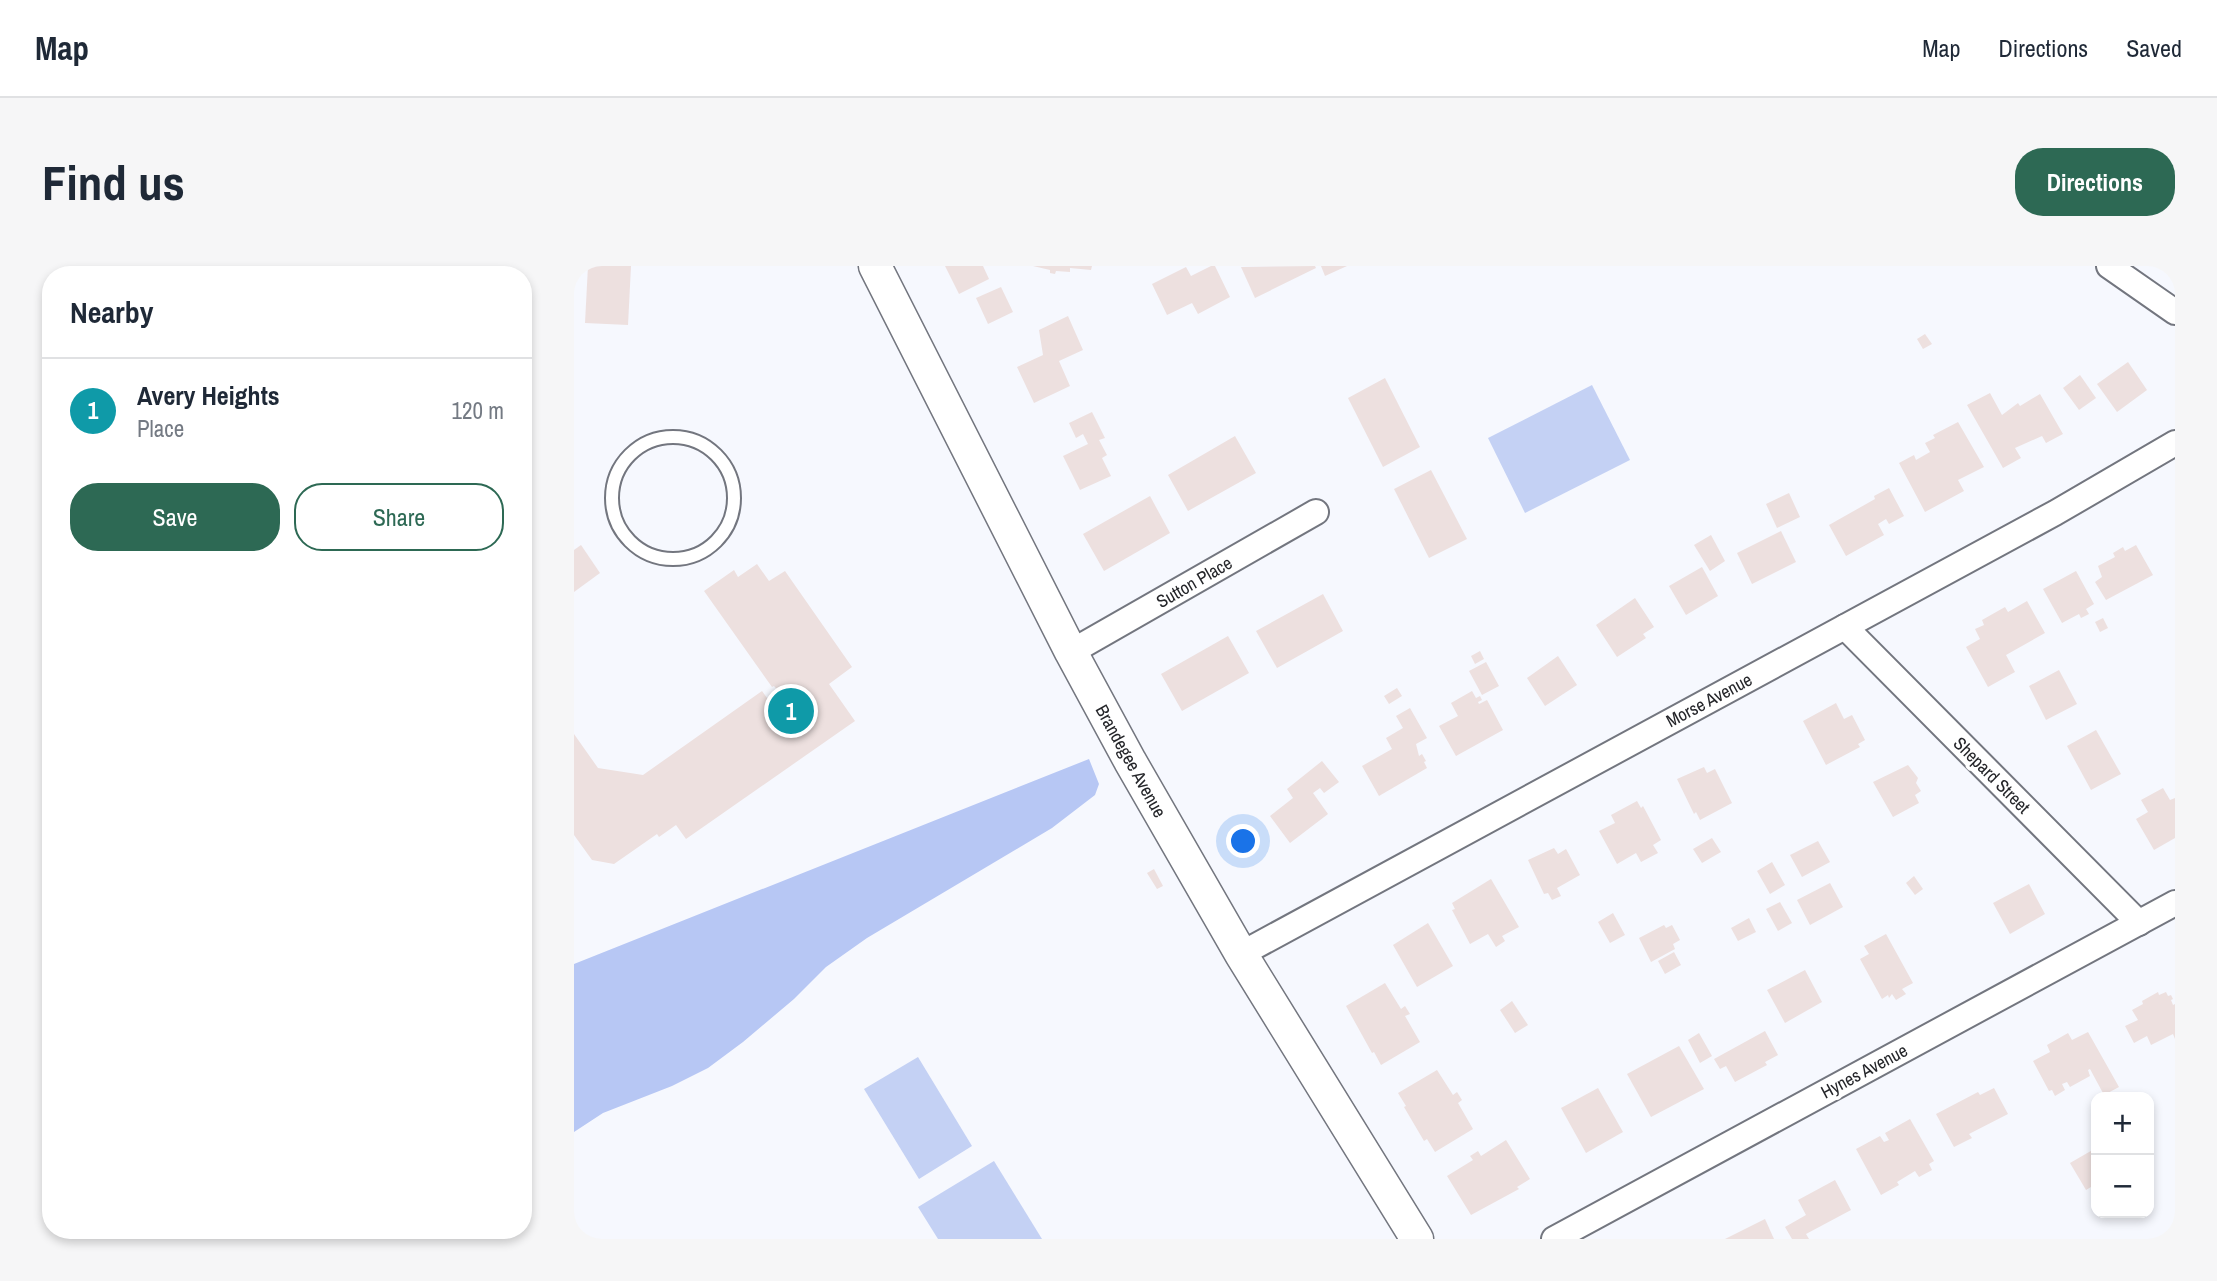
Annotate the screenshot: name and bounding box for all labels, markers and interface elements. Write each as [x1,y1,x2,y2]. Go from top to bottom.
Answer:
text: Map [35,26,89,70]
text: Map [1922,32,1960,64]
text: Directions [1998,32,2088,64]
text: Saved [2126,32,2182,64]
button: Directions [2015,148,2175,216]
text: Find us [42,149,185,215]
text: Nearby [70,292,153,332]
text: Avery Heights [137,378,280,413]
text: 1 [88,395,98,426]
text: 120 m [452,395,504,426]
text: Place [137,413,184,444]
button: Save [70,483,280,551]
button: Share [294,483,504,551]
street label: Sutton Place [1152,550,1236,614]
street label: Morse Avenue [1662,667,1756,733]
pin: 1 [768,685,814,737]
street label: Brandegee Avenue [1090,700,1172,822]
street label: Shepard Street [1948,731,2036,819]
your location [1226,824,1260,858]
street label: Hynes Avenue [1816,1038,1912,1104]
map controls [2091,1092,2154,1218]
button: + [2091,1092,2154,1155]
button: − [2091,1155,2154,1218]

